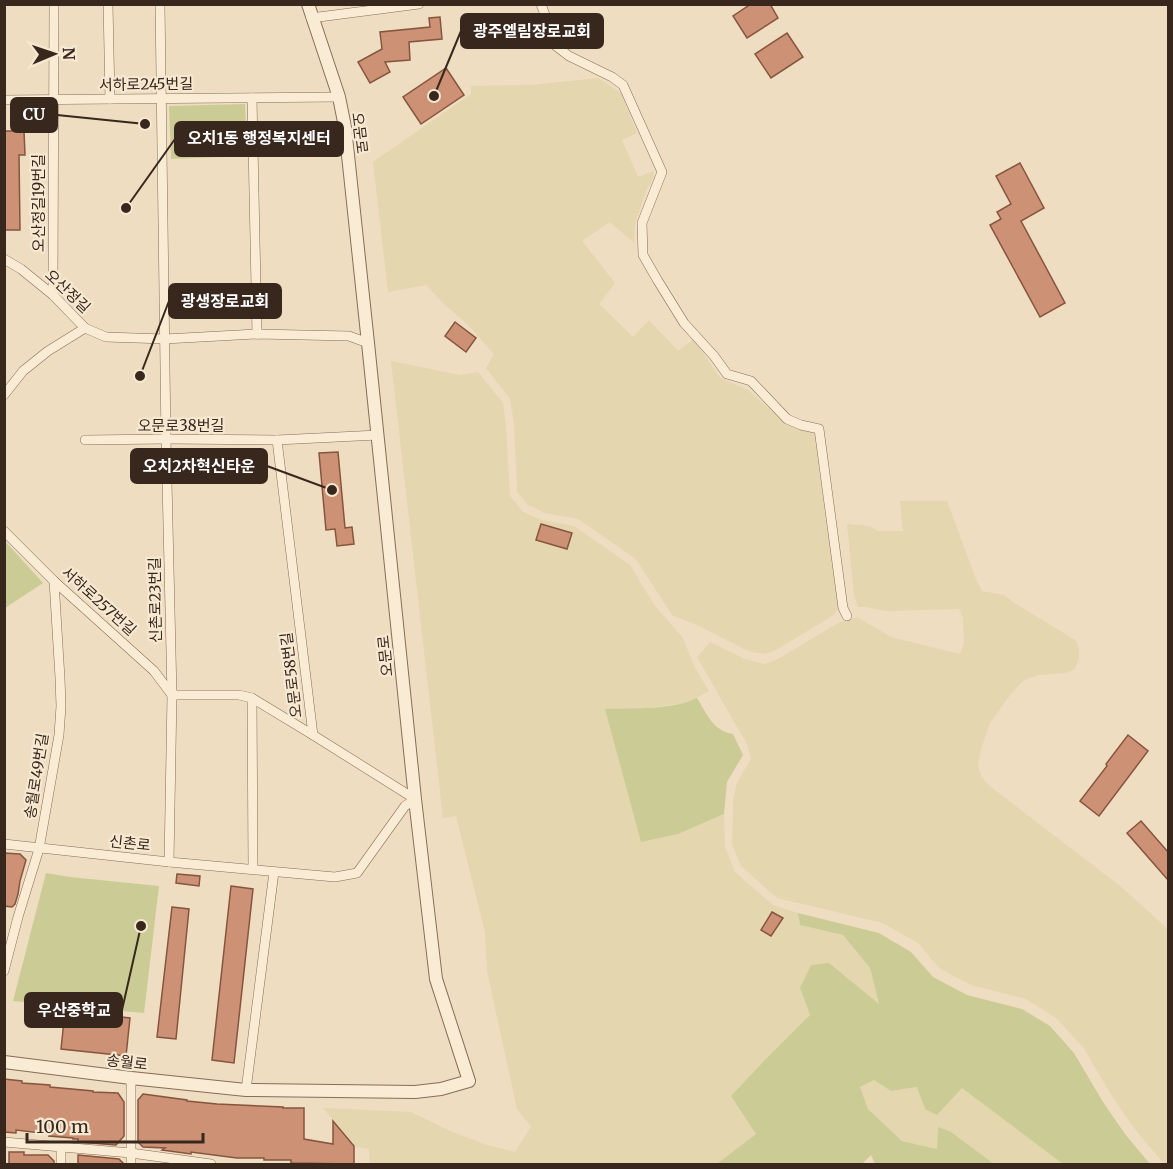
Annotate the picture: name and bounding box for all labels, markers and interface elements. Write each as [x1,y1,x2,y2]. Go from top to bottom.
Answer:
callout: 광주엘림장로교회 [461,14,603,48]
text: 광주엘림장로교회 [473,21,591,41]
north arrow [24,24,84,84]
text: N [59,47,79,61]
street label: 서하로245번길 [99,74,193,94]
callout: CU [11,98,57,132]
text: CU [23,104,45,124]
street label: 오문로 [348,111,372,155]
callout: 오치1동 행정복지센터 [175,122,343,156]
text: 오치1동 행정복지센터 [187,128,331,148]
street label: 오산정길19번길 [29,154,48,252]
street label: 오산정길 [41,265,95,317]
callout: 광생장로교회 [169,284,281,318]
text: 광생장로교회 [181,291,269,311]
street label: 오문로38번길 [138,416,224,435]
callout: 오치2차혁신타운 [131,449,267,483]
text: 오치2차혁신타운 [143,456,255,476]
street label: 신촌로23번길 [145,557,165,643]
street label: 서하로257번길 [58,562,140,640]
street label: 오문로58번길 [276,631,306,719]
street label: 오문로 [373,634,397,678]
street label: 송월로49번길 [20,732,52,820]
street label: 신촌로 [108,831,152,855]
callout: 우산중학교 [25,993,122,1027]
text: 우산중학교 [37,1000,111,1020]
street label: 송월로 [105,1050,149,1074]
scale bar [27,1106,202,1144]
text: 100 m [36,1115,89,1138]

